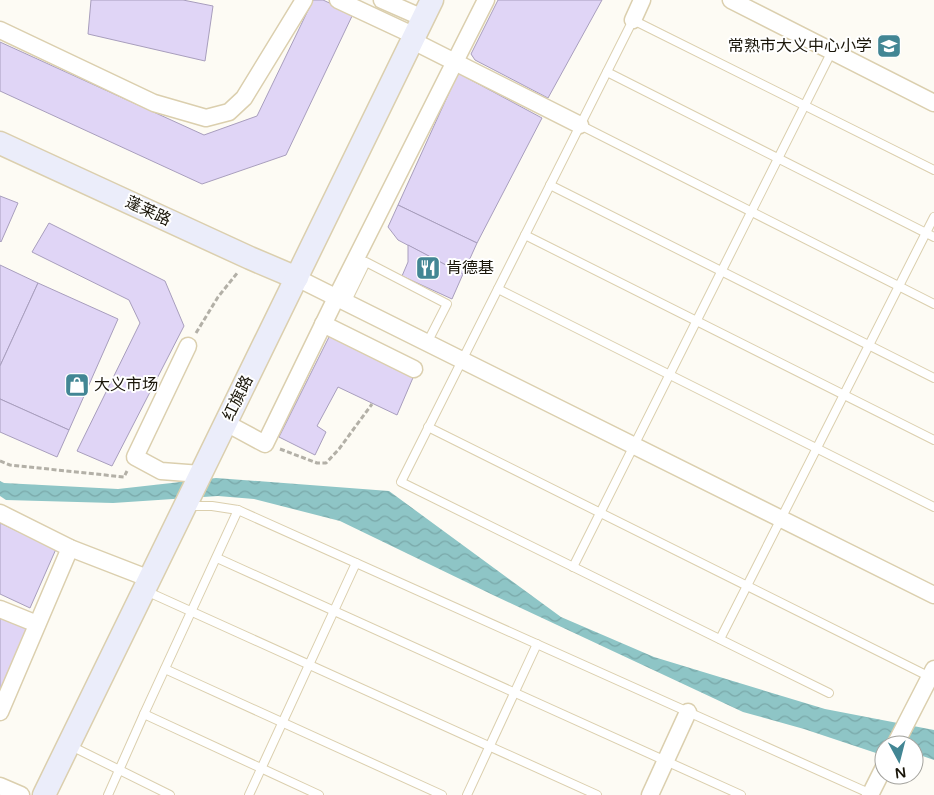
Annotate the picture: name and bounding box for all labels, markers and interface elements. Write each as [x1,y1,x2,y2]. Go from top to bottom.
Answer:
school or university icon: 常熟市大义中心小学 [876,33,902,59]
place label: 常熟市大义中心小学 [728,36,872,56]
street label: 蓬莱路 [122,192,174,230]
restaurant icon: 肯德基 [415,255,441,281]
place label: 肯德基 [446,258,494,278]
shop icon: 大义市场 [64,372,90,398]
street label: 红旗路 [218,372,258,424]
place label: 大义市场 [94,375,158,395]
north arrow [874,735,924,785]
text: N [894,763,907,782]

